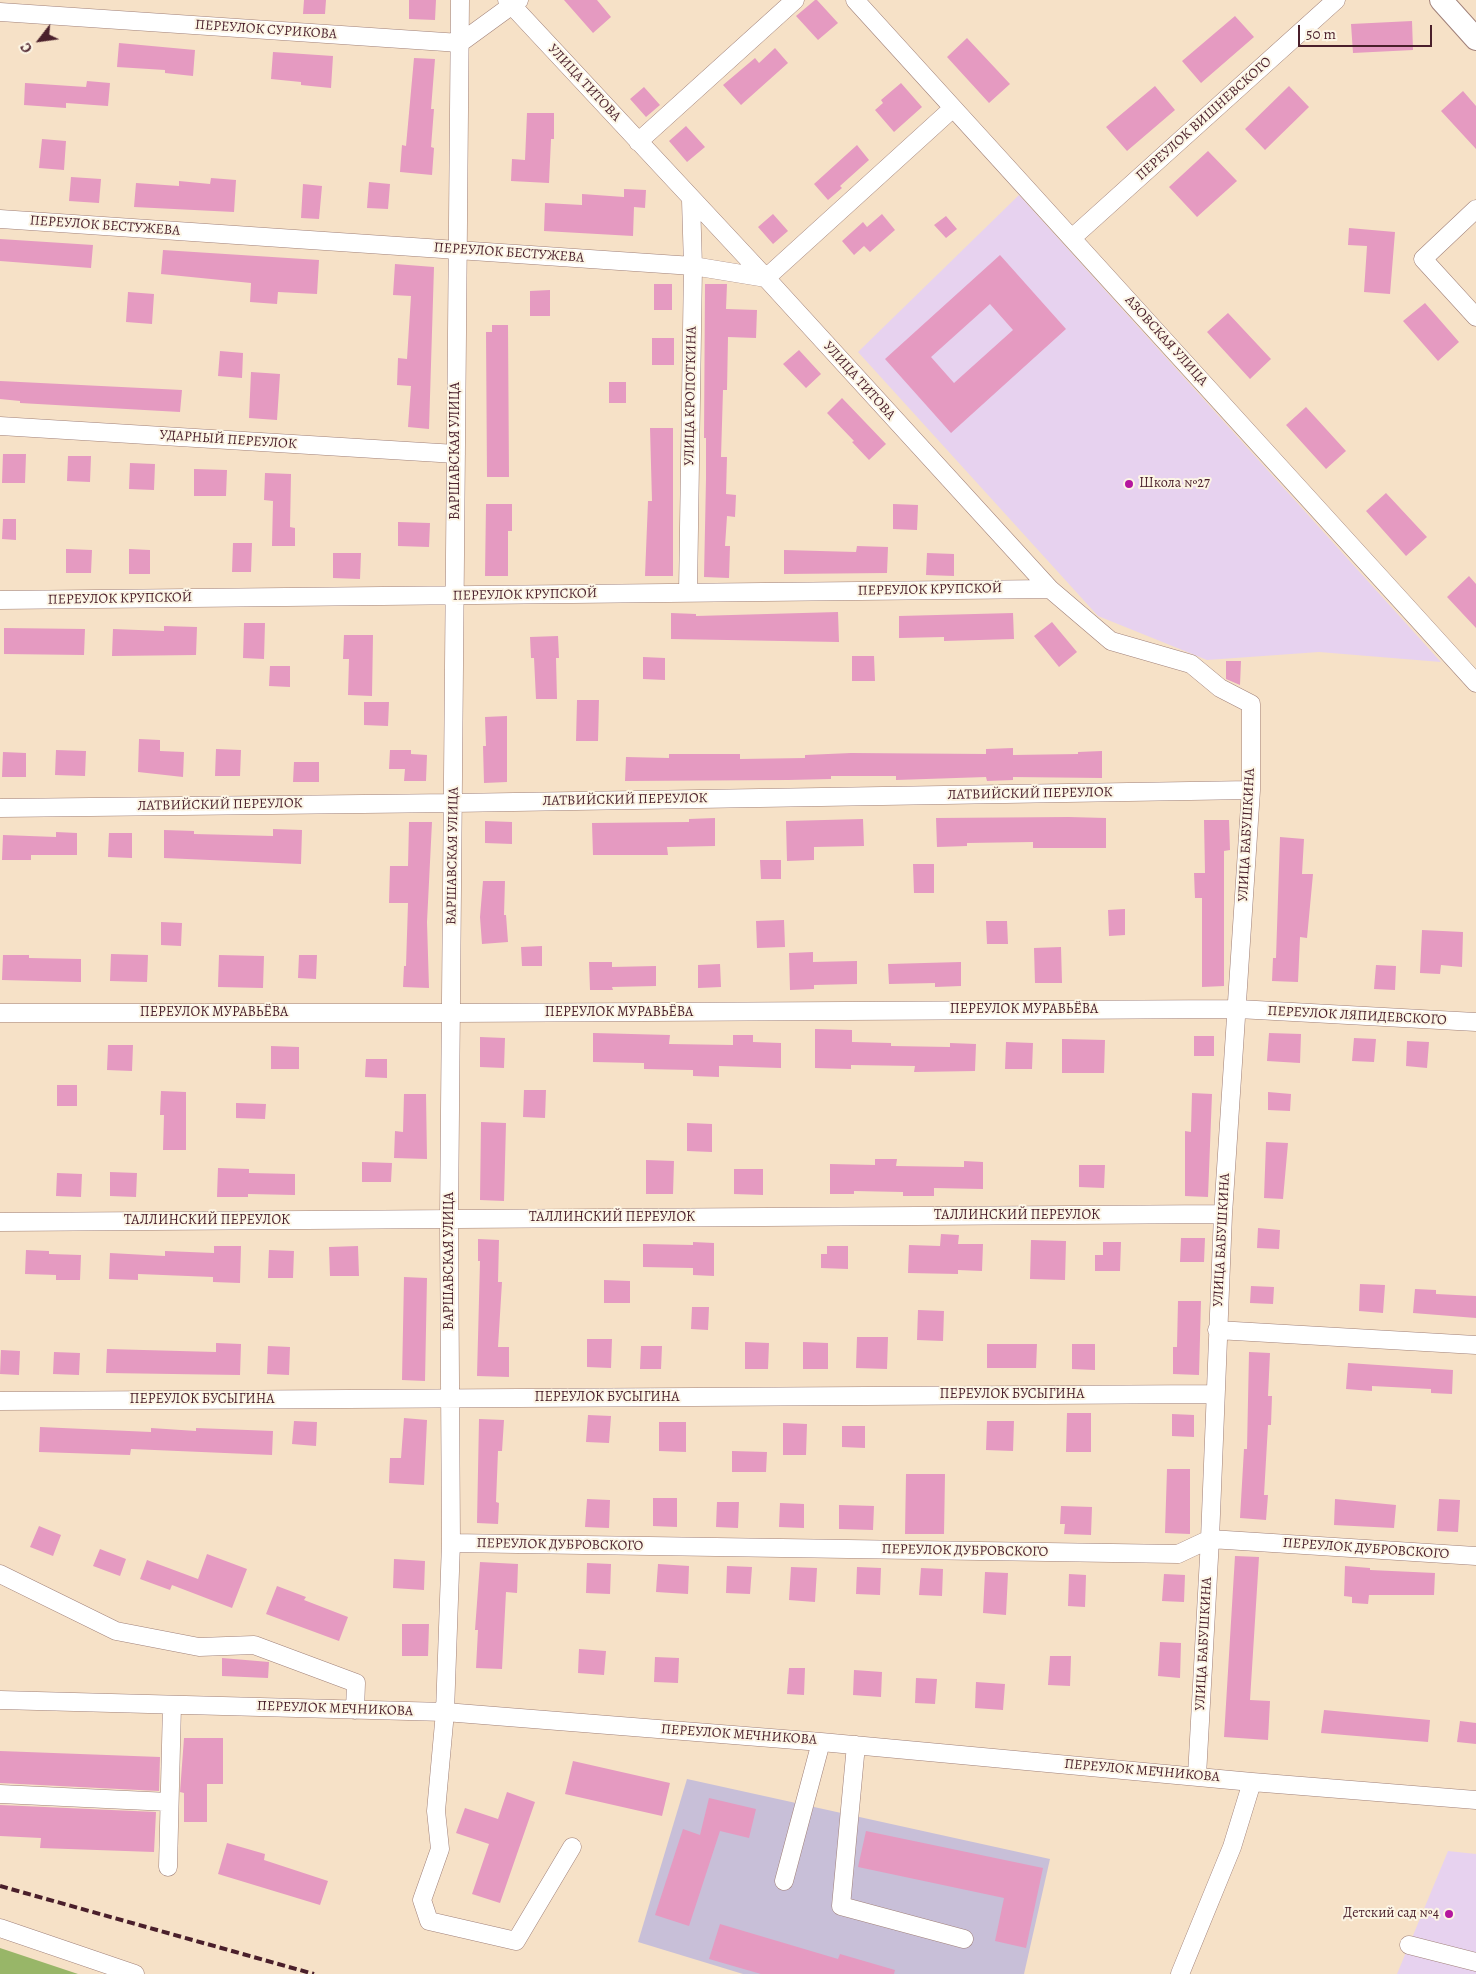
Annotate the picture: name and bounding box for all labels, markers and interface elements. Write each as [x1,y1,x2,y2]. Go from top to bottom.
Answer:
north arrow [15,15,65,65]
scale bar [1301,15,1435,47]
street label: ПЕРЕУЛОК СУРИКОВА [194,17,338,43]
text: 50 m [1306,24,1336,44]
text: С [16,39,37,56]
street label: УЛИЦА ТИТОВА [544,41,624,125]
street label: ПЕРЕУЛОК ВИШНЕВСКОГО [1133,54,1275,184]
street label: ПЕРЕУЛОК БЕСТУЖЕВА [29,212,181,240]
street label: ПЕРЕУЛОК БЕСТУЖЕВА [433,239,585,267]
street label: АЗОВСКАЯ УЛИЦА [1121,292,1211,390]
street label: УЛИЦА КРОПОТКИНА [681,326,701,466]
street label: УЛИЦА ТИТОВА [819,338,899,424]
street label: ВАРШАВСКАЯ УЛИЦА [448,382,464,520]
street label: УДАРНЫЙ ПЕРЕУЛОК [159,427,297,453]
place label: Школа №27 [1139,476,1210,492]
marker: Школа №27 [1123,478,1135,490]
street label: ПЕРЕУЛОК КРУПСКОЙ [858,580,1002,600]
street label: ПЕРЕУЛОК КРУПСКОЙ [453,585,597,605]
street label: ПЕРЕУЛОК КРУПСКОЙ [48,589,192,609]
street label: УЛИЦА БАБУШКИНА [1235,768,1259,902]
street label: ЛАТВИЙСКИЙ ПЕРЕУЛОК [947,784,1113,804]
street label: ВАРШАВСКАЯ УЛИЦА [443,787,463,925]
street label: ЛАТВИЙСКИЙ ПЕРЕУЛОК [542,790,708,810]
street label: ЛАТВИЙСКИЙ ПЕРЕУЛОК [137,795,303,815]
street label: ПЕРЕУЛОК МУРАВЬЁВА [950,1002,1098,1018]
street label: ПЕРЕУЛОК ЛЯПИДЕВСКОГО [1267,1003,1447,1029]
street label: ПЕРЕУЛОК МУРАВЬЁВА [140,1005,288,1021]
street label: ПЕРЕУЛОК МУРАВЬЁВА [545,1005,693,1021]
street label: УЛИЦА БАБУШКИНА [1210,1173,1234,1307]
street label: ВАРШАВСКАЯ УЛИЦА [442,1192,458,1330]
street label: ТАЛЛИНСКИЙ ПЕРЕУЛОК [934,1208,1100,1224]
street label: ТАЛЛИНСКИЙ ПЕРЕУЛОК [529,1210,695,1226]
street label: ТАЛЛИНСКИЙ ПЕРЕУЛОК [124,1213,290,1229]
street label: ПЕРЕУЛОК БУСЫГИНА [940,1387,1084,1403]
street label: ПЕРЕУЛОК БУСЫГИНА [535,1390,679,1406]
street label: ПЕРЕУЛОК БУСЫГИНА [130,1392,274,1408]
street label: ПЕРЕУЛОК ДУБРОВСКОГО [477,1535,643,1555]
street label: ПЕРЕУЛОК ДУБРОВСКОГО [1282,1535,1450,1563]
street label: ПЕРЕУЛОК ДУБРОВСКОГО [882,1541,1048,1561]
street label: УЛИЦА БАБУШКИНА [1192,1577,1216,1711]
street label: ПЕРЕУЛОК МЕЧНИКОВА [257,1698,413,1720]
street label: ПЕРЕУЛОК МЕЧНИКОВА [661,1721,817,1749]
street label: ПЕРЕУЛОК МЕЧНИКОВА [1063,1756,1221,1786]
place label: Детский сад №4 [1343,1906,1439,1922]
marker: Детский сад №4 [1443,1908,1455,1920]

